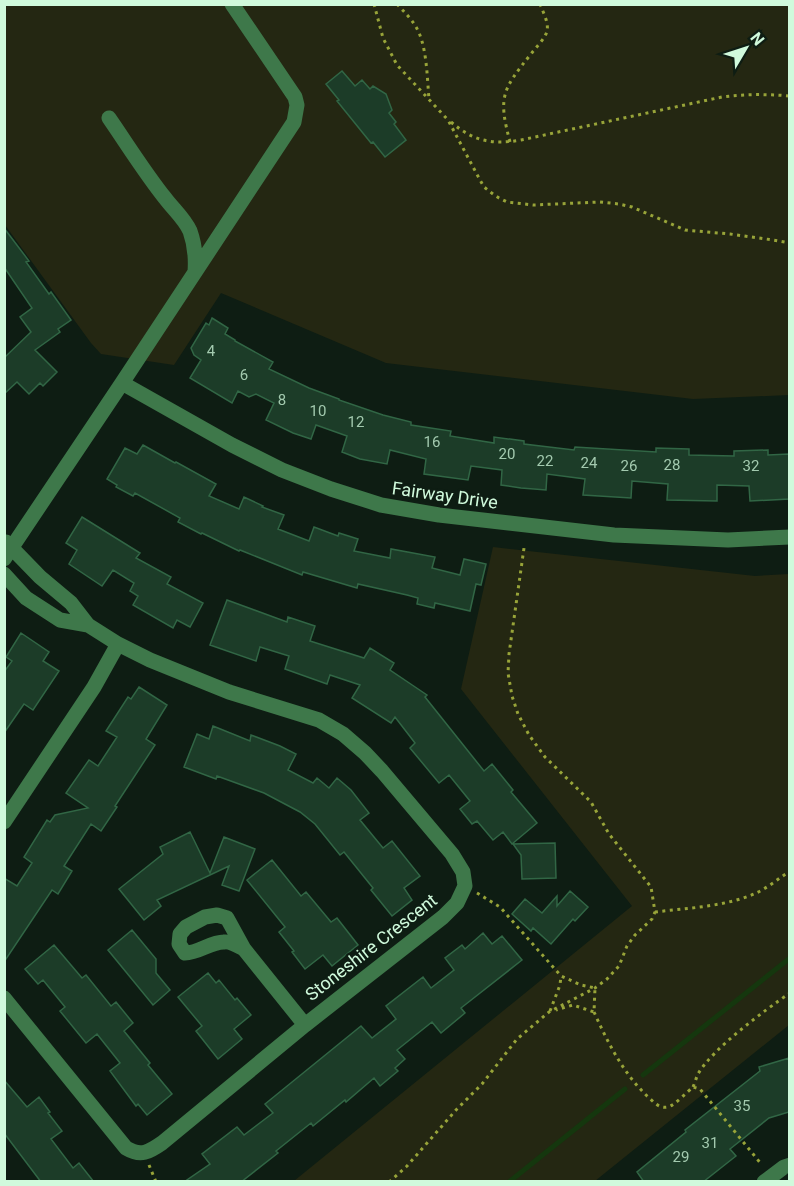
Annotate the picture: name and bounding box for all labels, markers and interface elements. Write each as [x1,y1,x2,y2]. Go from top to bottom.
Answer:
north arrow [716,18,776,78]
text: N [746,29,768,49]
house number: 4 [207,342,216,360]
house number: 6 [240,366,248,384]
house number: 8 [278,391,286,409]
house number: 10 [310,402,326,420]
house number: 12 [348,413,364,431]
house number: 16 [424,433,440,451]
house number: 20 [499,445,515,463]
house number: 22 [537,452,553,470]
house number: 24 [581,454,598,472]
house number: 28 [664,456,680,474]
house number: 26 [621,457,637,475]
house number: 32 [743,457,759,475]
street label: Fairway Drive [391,477,499,513]
street label: Stoneshire Crescent [301,889,441,1005]
house number: 35 [734,1097,750,1115]
house number: 31 [702,1134,718,1152]
house number: 29 [673,1148,689,1166]

